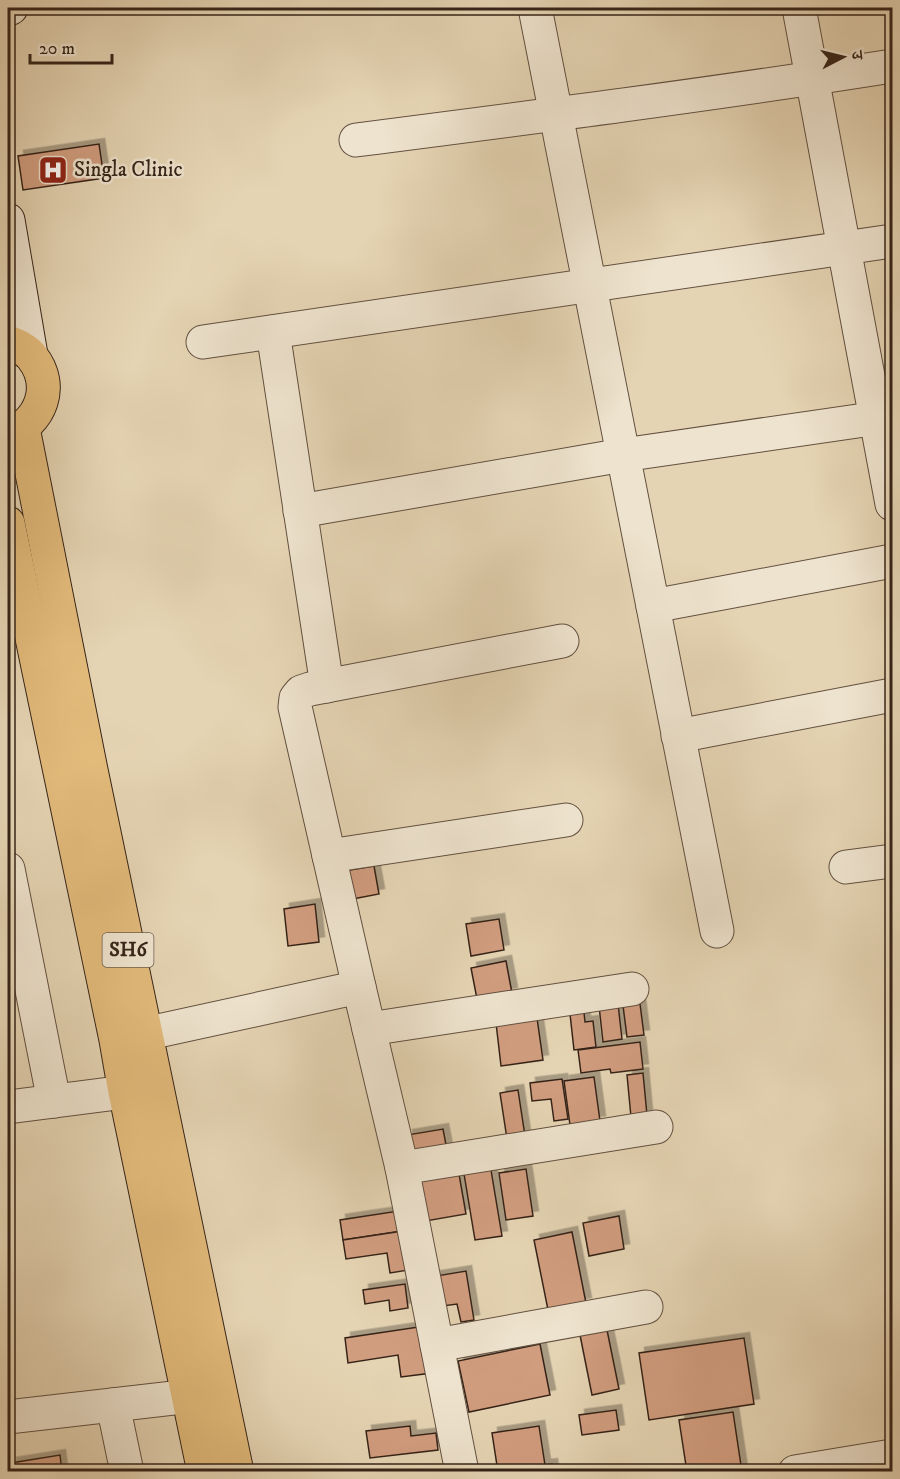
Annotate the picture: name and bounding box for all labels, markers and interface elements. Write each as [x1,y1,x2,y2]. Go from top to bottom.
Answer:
scale bar [30,27,112,65]
north arrow [813,27,873,87]
text: 20 m [39,38,75,60]
text: उ [846,49,868,62]
hospital icon: Singla Clinic [37,154,69,186]
place label: Singla Clinic [74,157,182,183]
road number: SH6 [102,933,154,967]

